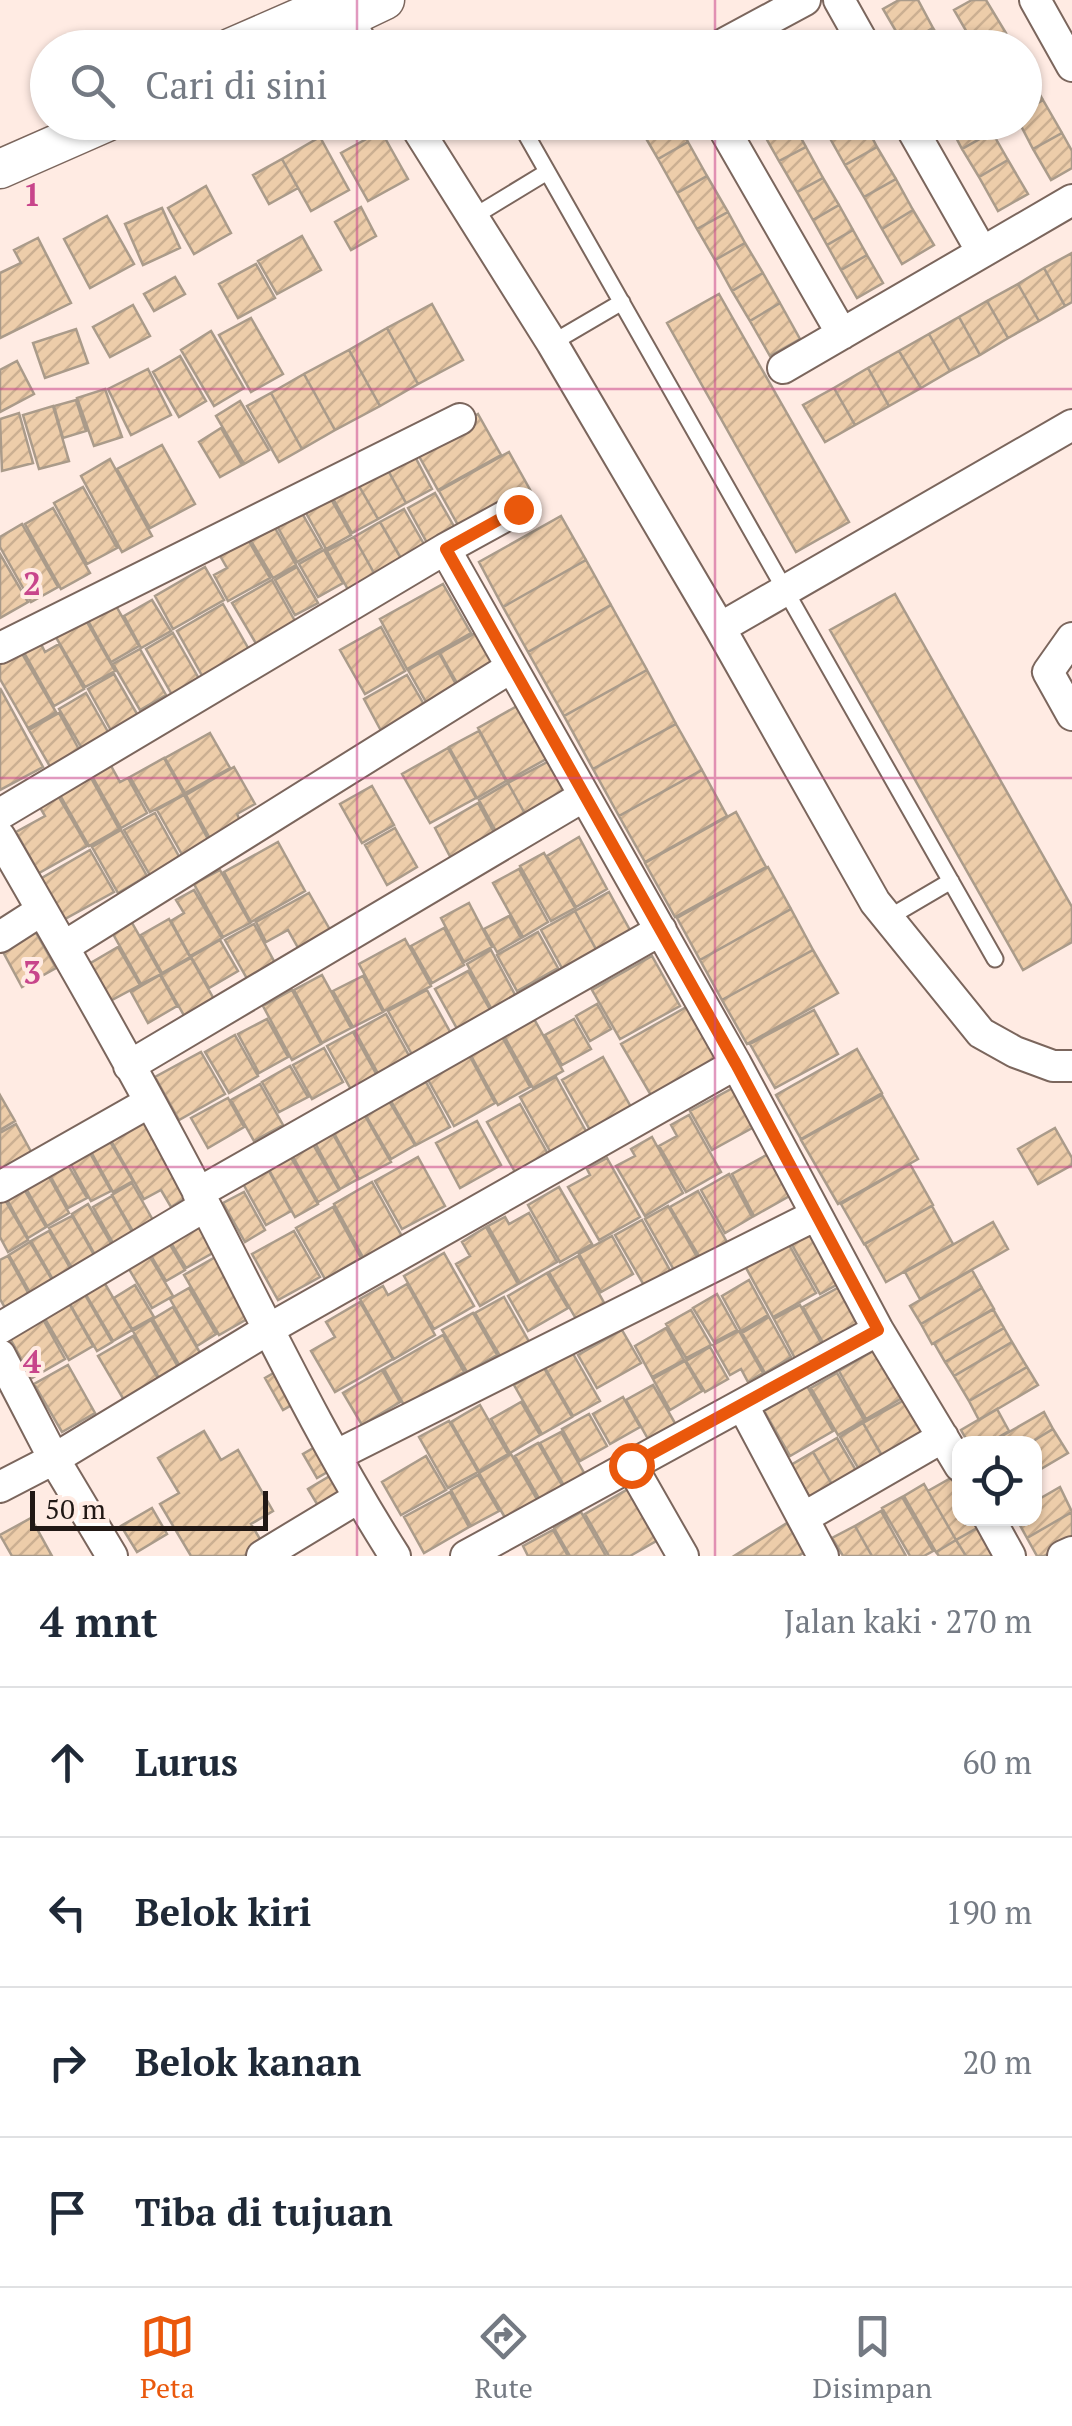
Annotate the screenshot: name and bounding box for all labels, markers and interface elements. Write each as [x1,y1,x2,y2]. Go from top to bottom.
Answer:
search box [30,30,1042,140]
icon: search [65,58,120,113]
text: Cari di sini [145,60,328,110]
text: 1 [23,173,41,215]
route end [496,487,542,533]
text: 2 [23,562,41,604]
text: 3 [23,951,41,993]
text: 4 [23,1340,41,1382]
map controls [952,1436,1042,1526]
button: locate [952,1436,1042,1526]
route start [609,1443,655,1489]
scale bar [30,1486,268,1530]
text: 50 m [45,1490,106,1527]
text: 4 mnt [40,1593,158,1649]
text: Jalan kaki · 270 m [784,1600,1032,1642]
icon: ahead [40,1735,95,1790]
text: Lurus [135,1737,238,1787]
text: 60 m [962,1741,1032,1783]
icon: left [40,1885,95,1940]
text: Belok kiri [135,1887,311,1937]
text: 190 m [945,1891,1032,1933]
icon: right [40,2035,95,2090]
text: Belok kanan [135,2037,361,2087]
text: 20 m [962,2041,1032,2083]
icon: arrive [40,2185,95,2240]
text: Tiba di tujuan [135,2187,393,2237]
tab: Peta [140,2309,195,2406]
tab: Rute [475,2309,533,2406]
tab: Disimpan [813,2309,932,2406]

